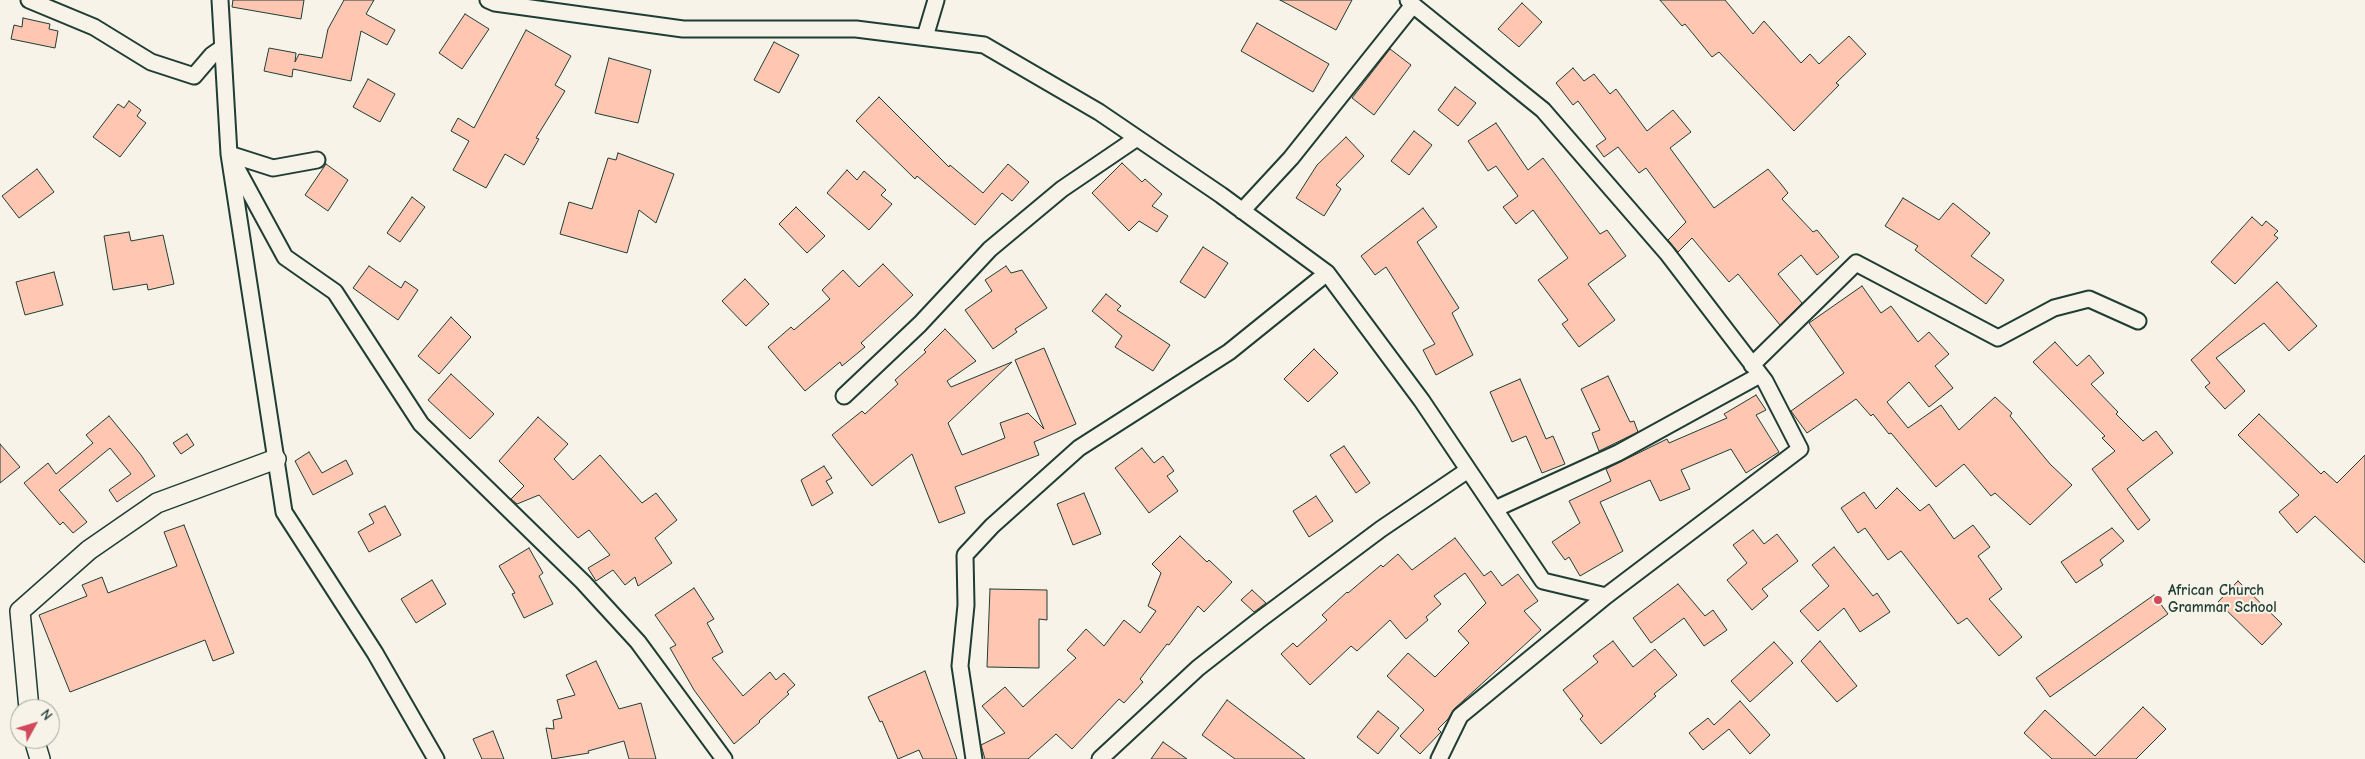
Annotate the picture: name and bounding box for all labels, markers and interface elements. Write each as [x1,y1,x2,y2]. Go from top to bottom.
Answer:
place label: African Church Grammar School [2168,582,2277,617]
marker: African Church Grammar School [2152,594,2164,606]
north arrow [10,699,60,749]
text: N [37,706,56,724]

